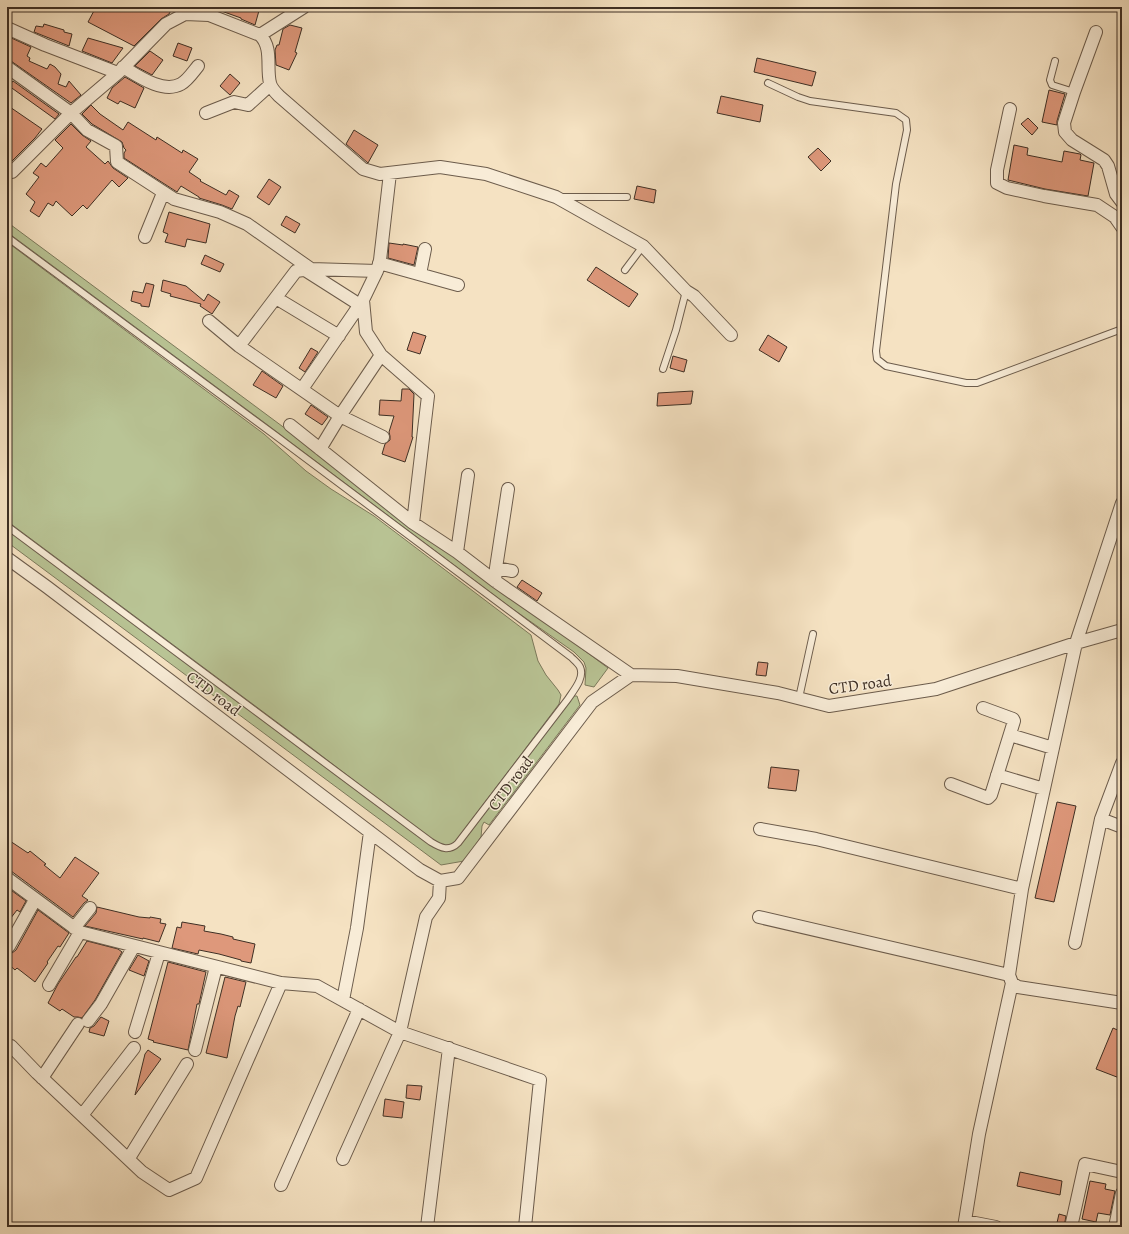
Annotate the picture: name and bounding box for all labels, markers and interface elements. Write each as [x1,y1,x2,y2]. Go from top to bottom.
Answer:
street label: CTD road [182,666,246,722]
street label: CTD road [827,670,893,700]
street label: CTD road [483,751,539,815]

